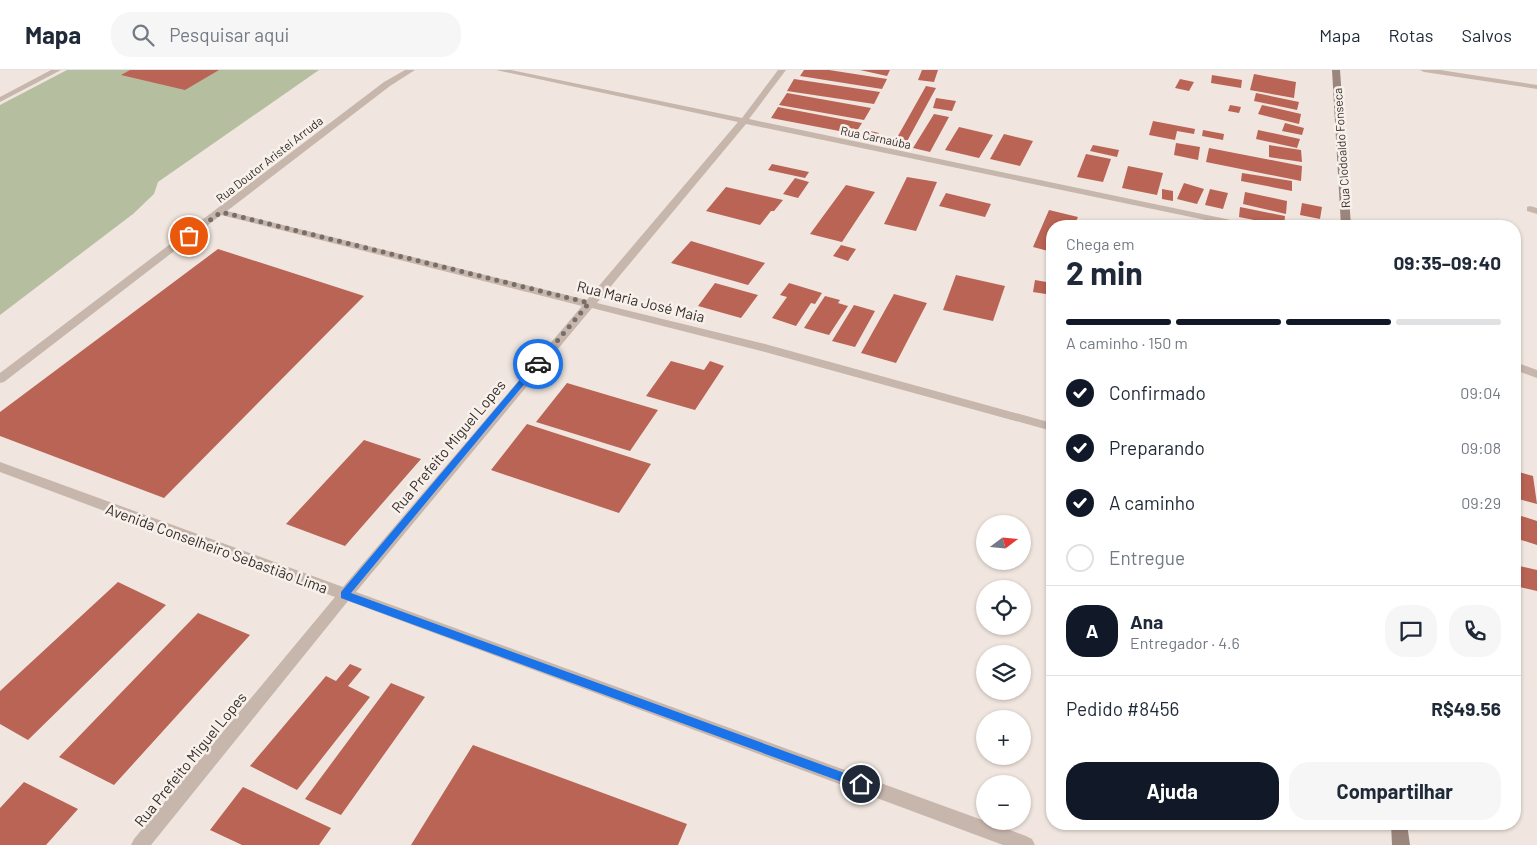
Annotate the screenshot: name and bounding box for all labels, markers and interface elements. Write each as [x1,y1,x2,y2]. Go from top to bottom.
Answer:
search box [111,12,461,57]
text: Mapa [25,20,81,49]
icon: search [129,21,157,49]
text: Pesquisar aqui [169,23,289,46]
text: Mapa [1319,24,1360,46]
text: Rotas [1388,24,1433,46]
text: Salvos [1461,24,1512,46]
street label: Rua Clodoaldo Fonseca [1330,88,1352,208]
street label: Rua Doutor Aristei Arruda [213,113,325,205]
street label: Rua Carnaúba [839,123,913,151]
pin [168,215,210,257]
icon: bag [175,222,203,250]
text: Chega em [1066,234,1134,253]
text: 09:35–09:40 [1393,251,1501,274]
text: 2 min [1066,253,1143,291]
street label: Rua Maria José Maia [575,276,707,326]
text: A caminho · 150 m [1066,333,1188,352]
courier [513,339,563,389]
icon: car [524,350,552,378]
street label: Rua Prefeito Miguel Lopes [387,376,509,516]
icon: check [1066,379,1094,407]
text: Confirmado [1109,381,1206,404]
text: 09:04 [1460,383,1501,402]
icon: check [1066,434,1094,462]
text: Preparando [1109,436,1205,459]
text: 09:08 [1461,438,1501,457]
icon: check [1066,489,1094,517]
text: A caminho [1109,491,1195,514]
text: 09:29 [1461,493,1501,512]
street label: Avenida Conselheiro Sebastião Lima [104,499,330,597]
north arrow [976,515,1031,570]
map controls [976,515,1031,830]
text: Entregue [1109,546,1185,569]
button: locate [976,580,1031,635]
button: chat [1385,605,1437,657]
button: phone [1449,605,1501,657]
text: Ana [1130,610,1163,633]
text: A [1086,619,1098,642]
text: Entregador · 4.6 [1130,633,1240,652]
button: layers [976,645,1031,700]
street label: Rua Prefeito Miguel Lopes [130,688,250,830]
text: Pedido #8456 [1066,697,1179,720]
text: R$49.56 [1431,697,1501,720]
button: + [976,710,1031,765]
button: Ajuda [1066,762,1279,820]
button: Compartilhar [1289,762,1501,820]
pin [840,763,882,805]
icon: home [847,770,875,798]
button: − [976,775,1031,830]

